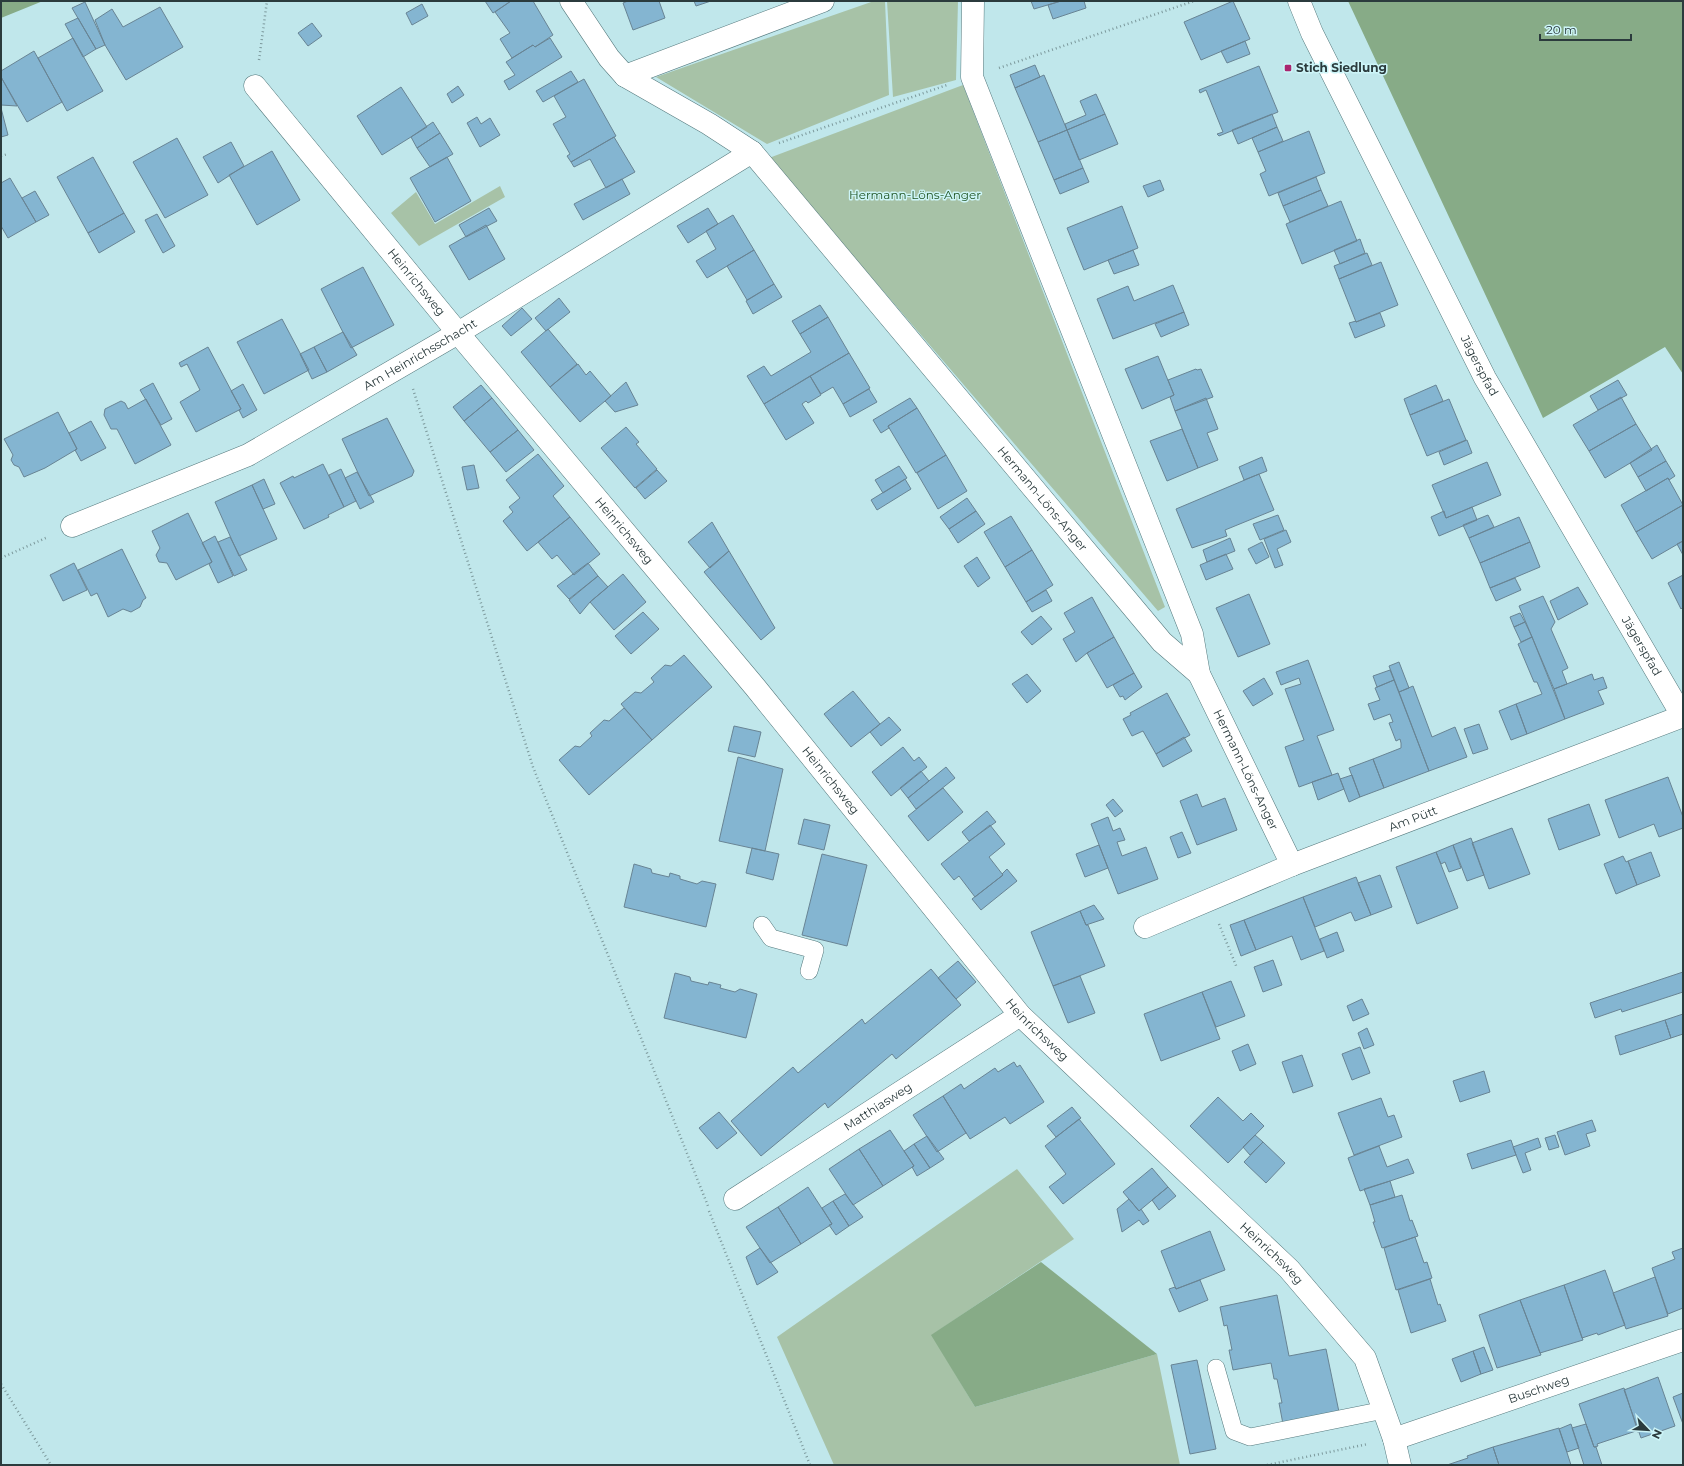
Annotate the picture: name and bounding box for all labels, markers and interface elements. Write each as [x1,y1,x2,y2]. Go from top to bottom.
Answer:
scale bar [1540,16,1631,42]
text: 20 m [1546,22,1577,37]
place label: Stich Siedlung [1296,60,1387,75]
marker: Stich Siedlung [1283,63,1293,73]
park label: Hermann-Löns-Anger [849,187,981,202]
street label: Heinrichsweg [385,245,449,319]
street label: Am Heinrichsschacht [361,315,480,393]
street label: Jägerspfad [1457,332,1502,399]
street label: Hermann-Löns-Anger [994,443,1091,554]
street label: Heinrichsweg [592,494,657,567]
street label: Jägerspfad [1618,612,1665,678]
street label: Hermann-Löns-Anger [1210,707,1282,832]
street label: Heinrichsweg [799,743,863,817]
street label: Am Pütt [1386,802,1439,834]
street label: Heinrichsweg [1003,995,1072,1064]
street label: Matthiasweg [841,1079,914,1134]
street label: Heinrichsweg [1237,1219,1307,1287]
street label: Buschweg [1506,1372,1571,1406]
north arrow [1628,1410,1668,1450]
text: N [1649,1427,1665,1441]

